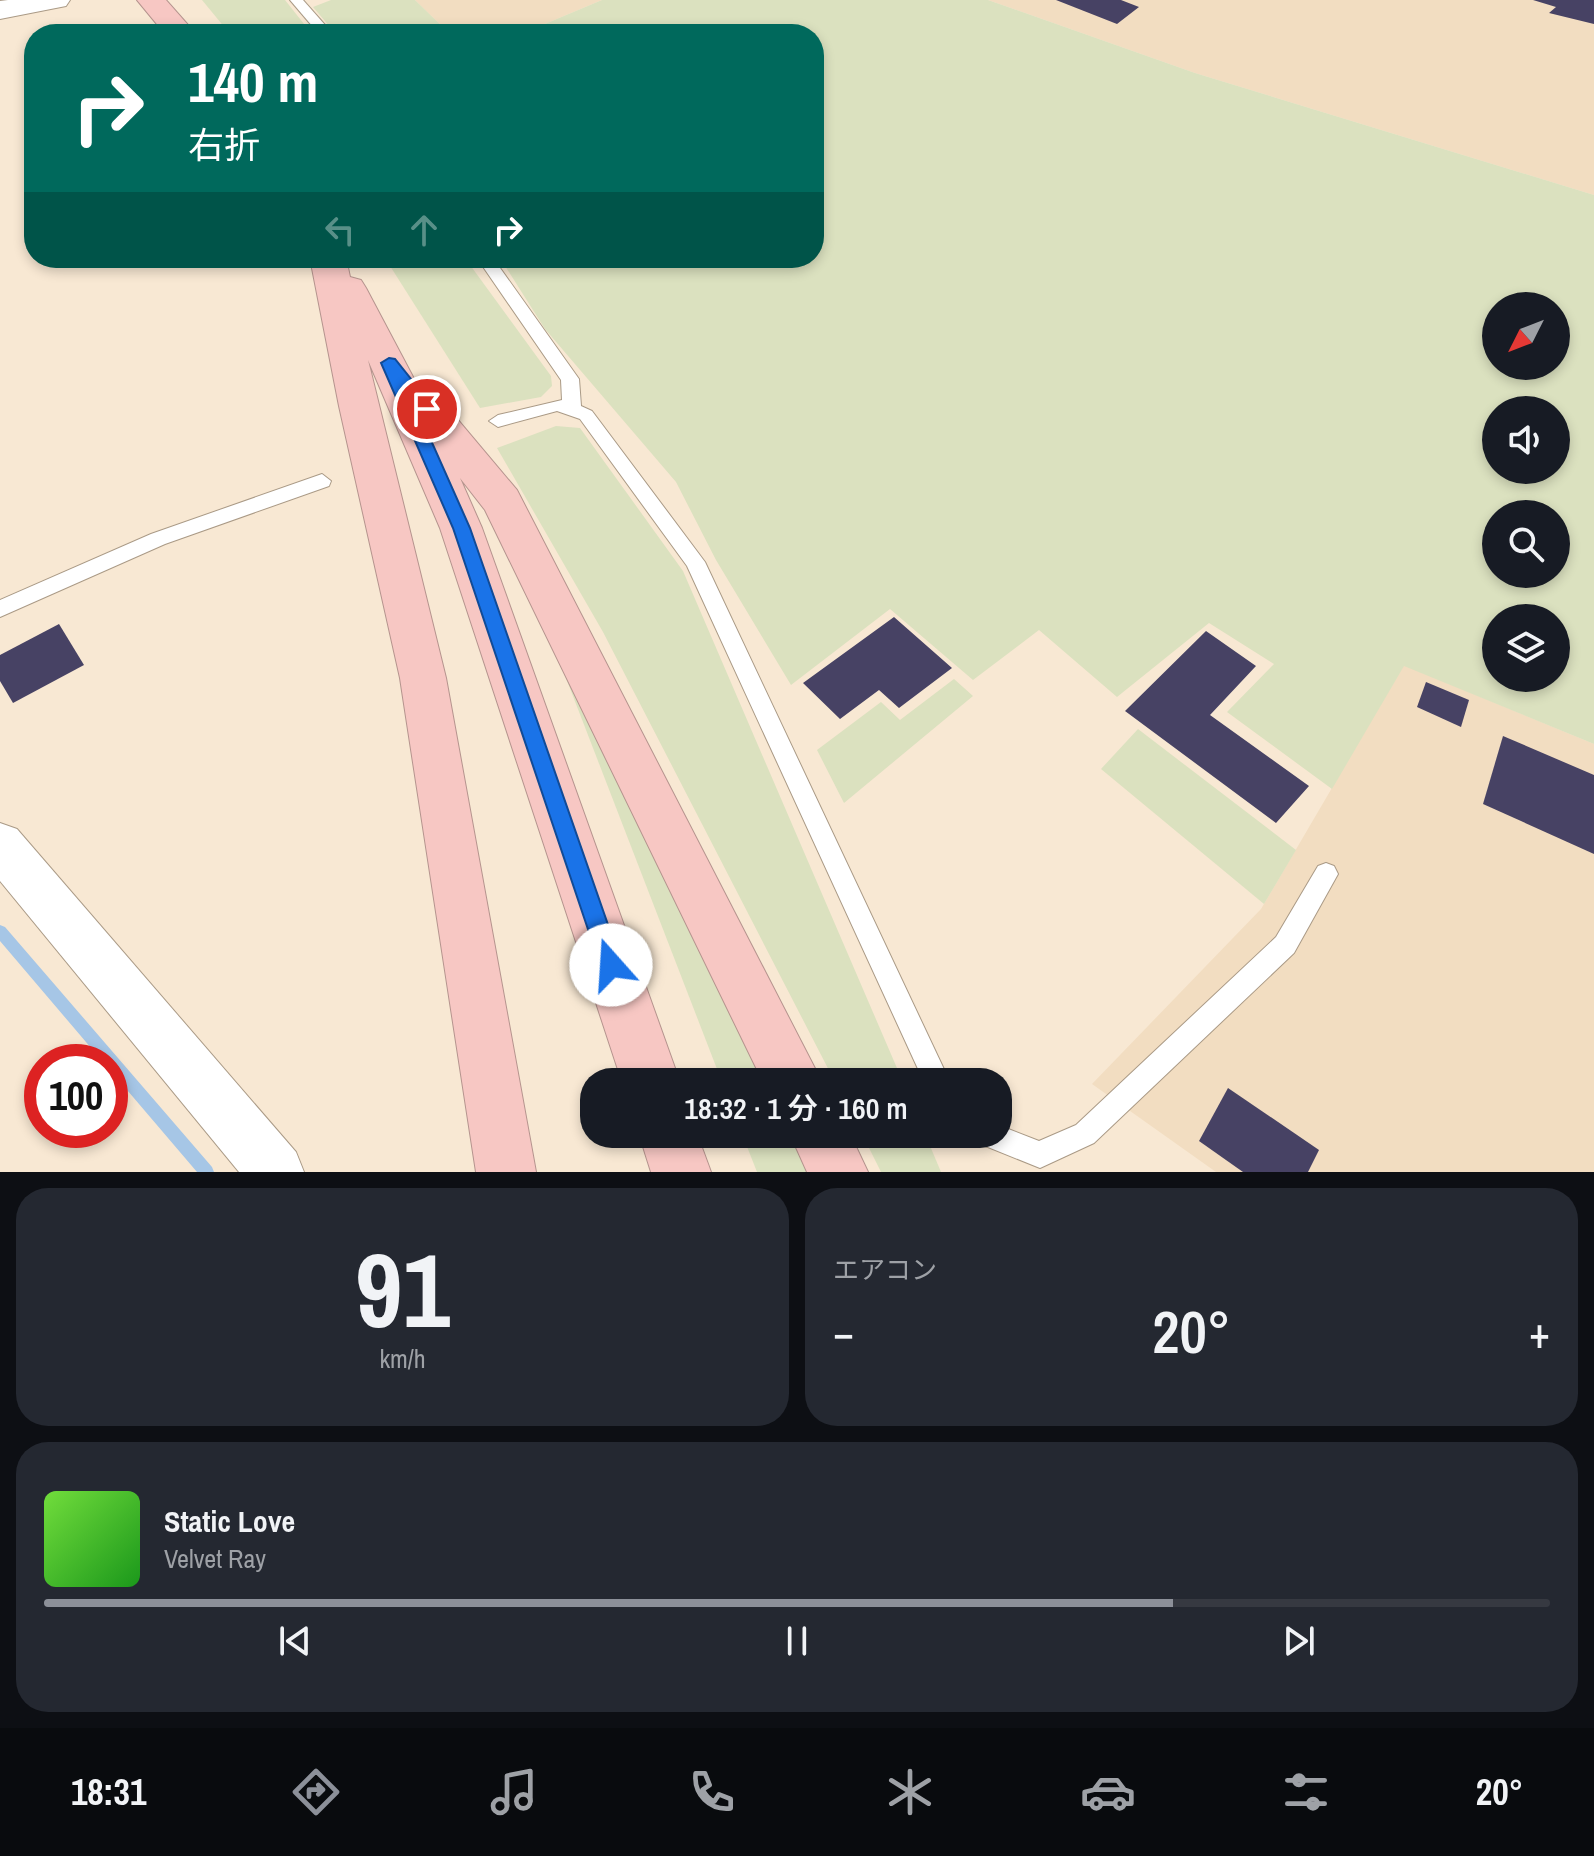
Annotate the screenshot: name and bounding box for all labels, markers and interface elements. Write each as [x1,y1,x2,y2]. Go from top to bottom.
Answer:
text: 140 m [188,44,318,119]
icon: right [56,56,160,160]
text: 右折 [188,121,260,169]
icon: left [318,208,362,252]
icon: ahead [402,208,446,252]
icon: right [486,208,530,252]
north arrow [1482,292,1570,380]
map controls [1482,292,1570,692]
pin [393,375,461,443]
icon: arrive [405,387,449,431]
button: sound [1482,396,1570,484]
button: search [1482,500,1570,588]
button: layers [1482,604,1570,692]
position arrow [569,923,653,1007]
speed limit sign: 100 [24,1044,128,1148]
text: 18:32 · 1 分 · 160 m [684,1088,908,1128]
text: 91 [355,1219,450,1359]
text: エアコン [833,1252,937,1287]
text: 20° [1152,1291,1231,1372]
text: − [833,1302,854,1362]
text: + [1529,1302,1550,1362]
text: km/h [379,1341,426,1376]
text: Static Love [164,1501,295,1541]
text: Velvet Ray [164,1541,266,1576]
icon: previous [273,1619,317,1663]
icon: pause [775,1619,819,1663]
icon: next [1277,1619,1321,1663]
icon: directions [288,1764,344,1820]
icon: music [486,1764,542,1820]
icon: phone [684,1764,740,1820]
icon: climate [882,1764,938,1820]
icon: car [1080,1764,1136,1820]
icon: filters [1278,1764,1334,1820]
text: 18:31 [71,1768,146,1816]
text: 20° [1476,1768,1523,1816]

